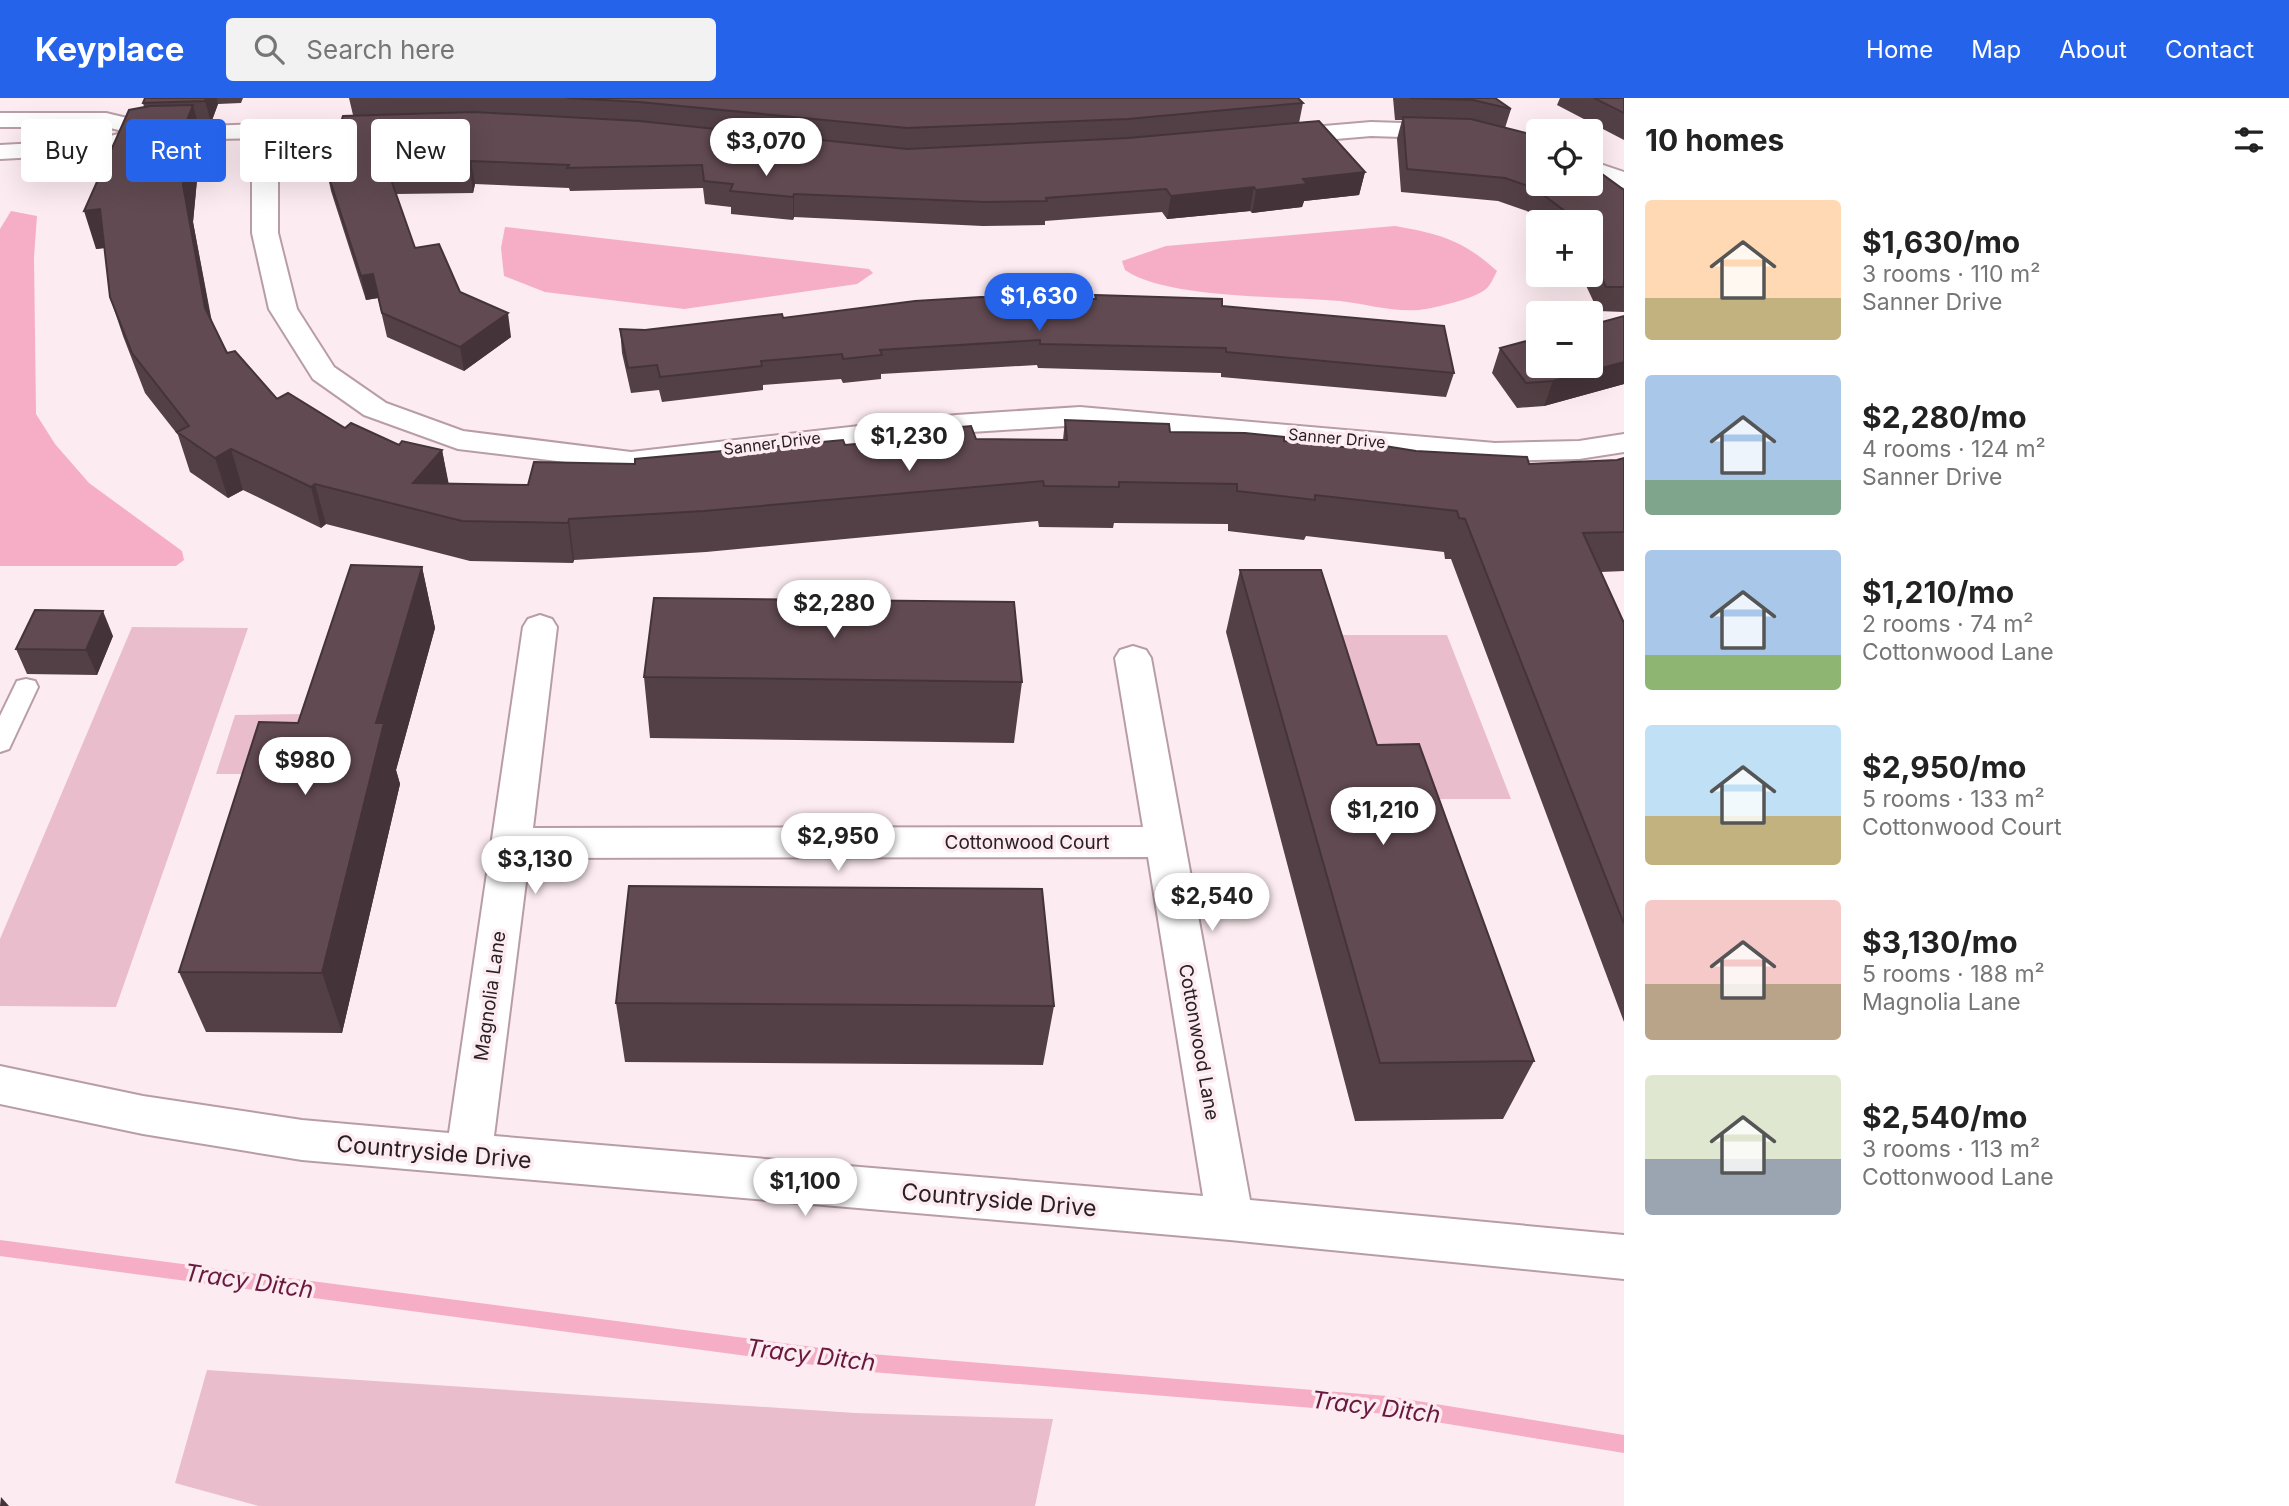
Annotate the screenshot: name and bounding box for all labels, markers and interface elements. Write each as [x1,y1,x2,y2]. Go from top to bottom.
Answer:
search box [226,18,716,81]
text: Keyplace [35,29,184,69]
icon: search [250,30,288,68]
text: Search here [306,34,455,65]
text: Home [1866,35,1933,64]
text: Map [1971,35,2021,64]
text: About [2059,35,2127,64]
text: Contact [2165,35,2254,64]
pin: $3,070 [709,118,823,178]
chip: Buy [21,119,112,182]
chip: Rent [126,119,226,182]
chip: Filters [240,119,357,182]
chip: New [371,119,470,182]
map controls [1526,119,1603,378]
button: locate [1526,119,1603,196]
icon: filters [2230,121,2268,159]
text: 10 homes [1645,122,1784,158]
text: $3,070 [726,127,806,155]
button: + [1526,210,1603,287]
text: $1,630/mo [1862,224,2020,260]
icon: home [1701,228,1785,312]
text: 3 rooms · 110 m² [1862,260,2040,288]
pin: $1,630 [982,274,1096,333]
text: $1,630 [1000,282,1078,310]
text: Sanner Drive [1862,288,2002,316]
button: − [1526,301,1603,378]
text: $2,280/mo [1862,399,2027,435]
icon: home [1701,403,1785,487]
pin: $1,230 [852,414,966,473]
text: $1,230 [870,422,948,450]
street label: Sanner Drive [1287,424,1387,452]
street label: Sanner Drive [722,427,822,459]
text: 4 rooms · 124 m² [1862,435,2046,463]
text: Sanner Drive [1862,463,2002,491]
text: $1,210/mo [1862,574,2014,610]
icon: home [1701,578,1785,662]
pin: $2,280 [777,580,891,640]
text: $2,280 [793,589,875,617]
text: 2 rooms · 74 m² [1862,610,2034,638]
text: Cottonwood Lane [1862,638,2054,666]
pin: $980 [264,738,346,797]
text: $980 [275,746,335,774]
text: $2,950/mo [1862,749,2027,785]
icon: home [1701,753,1785,837]
text: 5 rooms · 133 m² [1862,785,2045,813]
pin: $1,210 [1326,788,1440,847]
text: $1,210 [1347,796,1419,824]
text: Cottonwood Court [1862,813,2062,841]
pin: $2,950 [781,814,895,873]
text: $2,950 [797,822,879,850]
street label: Cottonwood Court [945,831,1109,854]
pin: $3,130 [478,836,592,896]
text: $3,130 [497,845,573,873]
pin: $2,540 [1155,874,1269,933]
text: $2,540 [1171,882,1253,910]
text: $3,130/mo [1862,924,2018,960]
icon: home [1701,928,1785,1012]
street label: Magnolia Lane [469,930,511,1062]
text: 5 rooms · 188 m² [1862,960,2045,988]
street label: Cottonwood Lane [1174,962,1224,1122]
text: Magnolia Lane [1862,988,2021,1016]
text: $2,540/mo [1862,1099,2027,1135]
icon: home [1701,1103,1785,1187]
street label: Countryside Drive [335,1130,533,1174]
text: 3 rooms · 113 m² [1862,1135,2040,1163]
pin: $1,100 [748,1158,862,1218]
text: Cottonwood Lane [1862,1163,2054,1191]
text: $1,100 [769,1167,841,1195]
street label: Countryside Drive [900,1178,1098,1222]
water label: Tracy Ditch [183,1258,315,1304]
water label: Tracy Ditch [745,1333,877,1377]
water label: Tracy Ditch [1310,1385,1442,1429]

